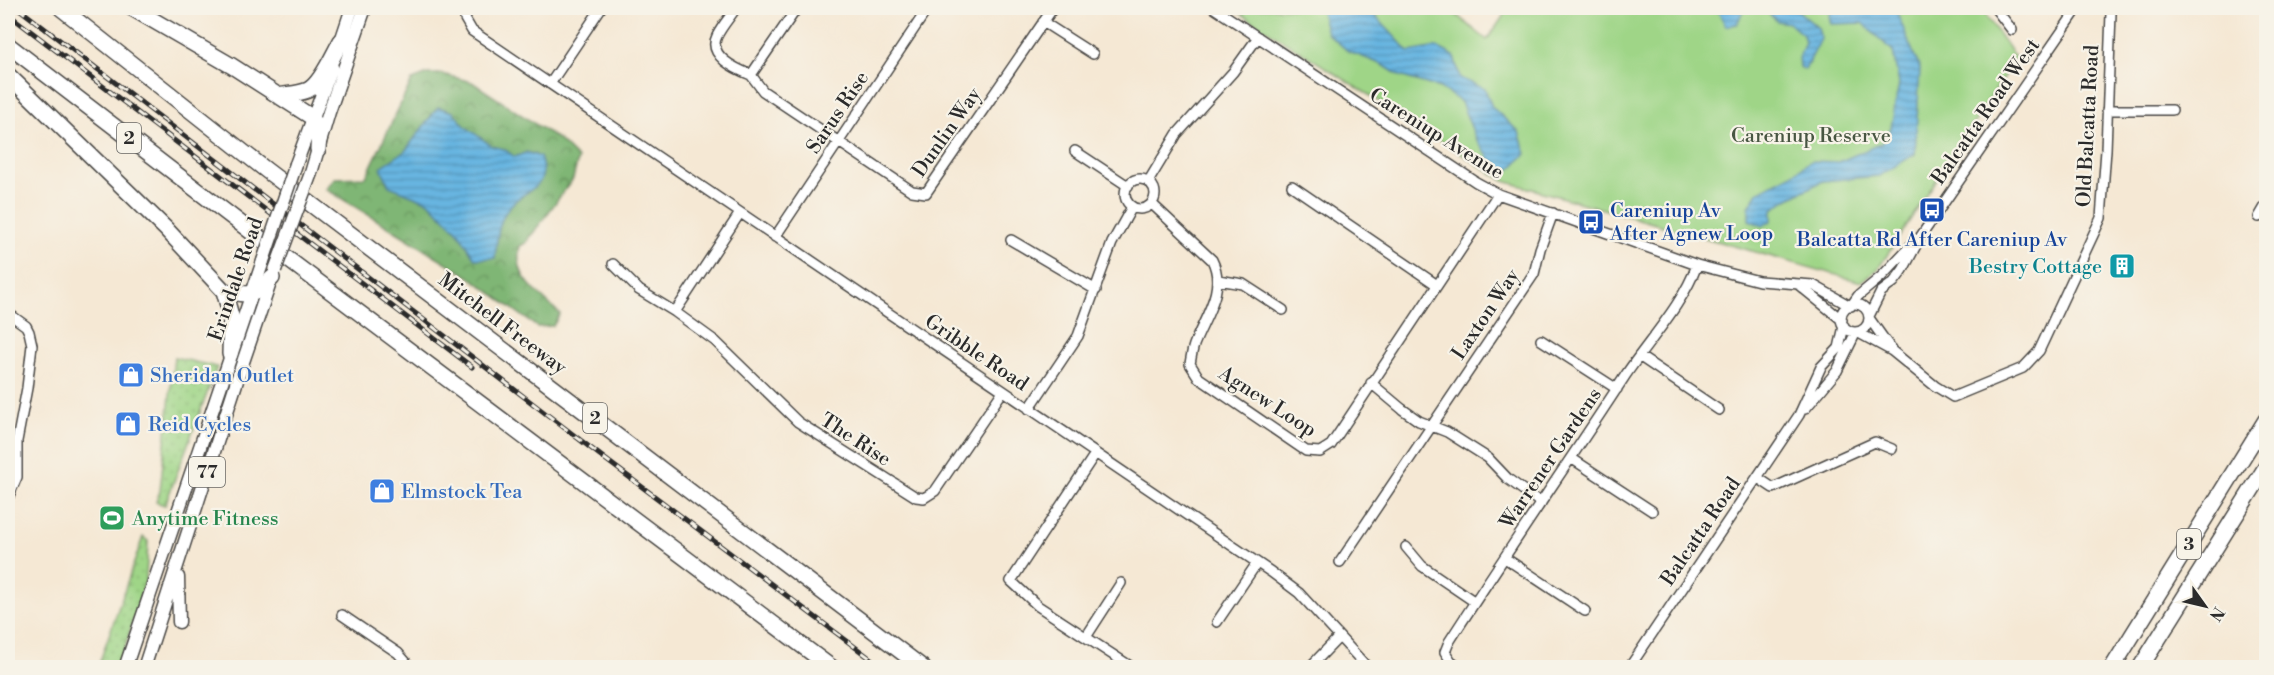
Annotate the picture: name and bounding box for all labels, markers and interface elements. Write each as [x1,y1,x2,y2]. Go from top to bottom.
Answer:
street label: Balcatta Road West [1926,34,2046,191]
street label: Old Balcatta Road [2072,44,2105,208]
street label: Sarus Rise [801,67,875,159]
street label: Dunlin Way [907,83,987,183]
street label: Careniup Avenue [1364,83,1508,186]
road number: 2 [117,123,141,153]
park label: Careniup Reserve [1731,124,1891,149]
bus stop icon: Balcatta Rd After Careniup Av [1917,195,1947,225]
place label: Careniup Av After Agnew Loop [1609,199,1773,247]
bus stop icon: Careniup Av After Agnew Loop [1576,207,1606,237]
street label: Erindale Road [204,214,270,345]
place label: Balcatta Rd After Careniup Av [1796,228,2068,253]
building icon: Bestry Cottage [2107,251,2137,281]
place label: Bestry Cottage [1968,255,2102,280]
street label: Laxton Way [1447,264,1526,365]
street label: Mitchell Freeway [433,268,571,381]
street label: Gribble Road [920,309,1033,397]
shop icon: Sheridan Outlet [116,360,146,390]
street label: Agnew Loop [1213,361,1321,443]
place label: Sheridan Outlet [150,364,294,389]
street label: Warrener Gardens [1494,384,1608,535]
road number: 2 [583,403,607,433]
street label: The Rise [815,408,895,472]
shop icon: Reid Cycles [113,409,143,439]
place label: Reid Cycles [148,413,251,438]
road number: 77 [189,457,225,487]
street label: Balcatta Road [1655,472,1747,592]
shop icon: Elmstock Tea [367,476,397,506]
place label: Elmstock Tea [401,480,523,505]
sports icon: Anytime Fitness [97,503,127,533]
place label: Anytime Fitness [131,507,279,532]
road number: 3 [2177,529,2201,559]
north arrow [2175,576,2235,636]
text: N [2205,603,2228,625]

